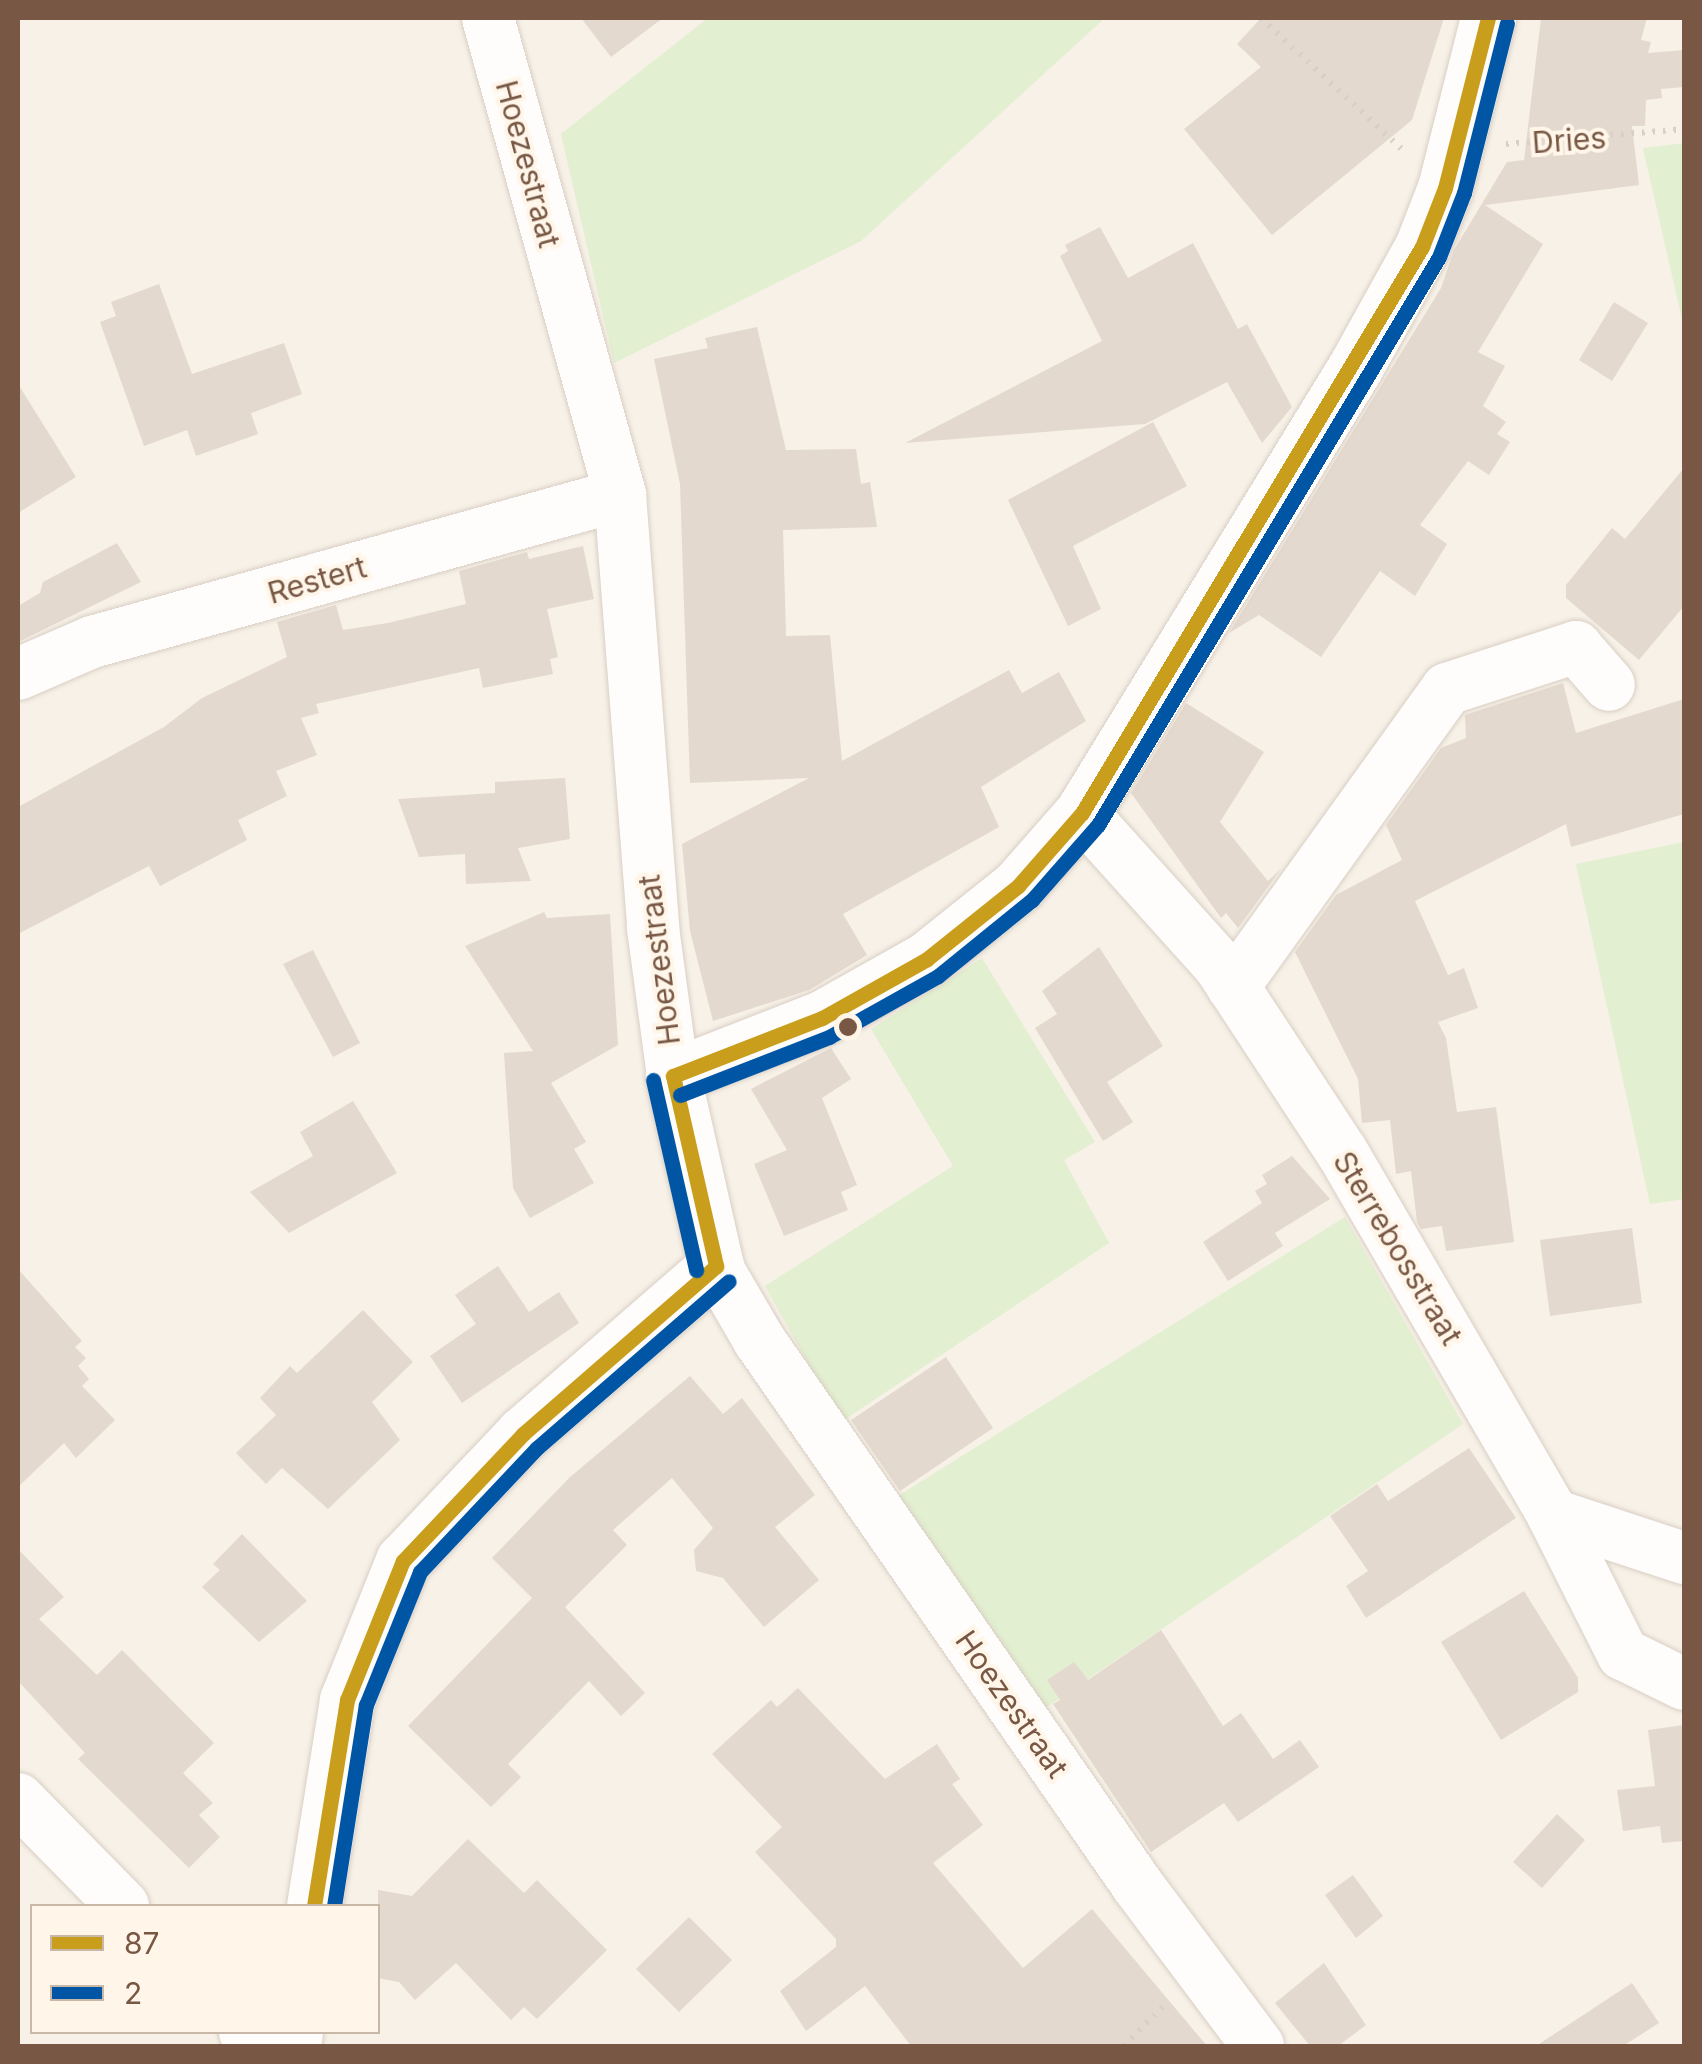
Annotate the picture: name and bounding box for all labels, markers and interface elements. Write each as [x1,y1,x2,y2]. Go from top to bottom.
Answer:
street label: Hoezestraat [488,77,568,251]
street label: Dries [1531,119,1607,161]
street label: Restert [264,549,370,611]
street label: Hoezestraat [631,873,687,1047]
unlabelled marker [838,1017,858,1037]
street label: Sterrebosstraat [1326,1145,1470,1351]
street label: Hoezestraat [948,1623,1076,1785]
legend [30,1904,380,2034]
text: 87 [124,1925,160,1961]
text: 2 [124,1975,142,2011]

